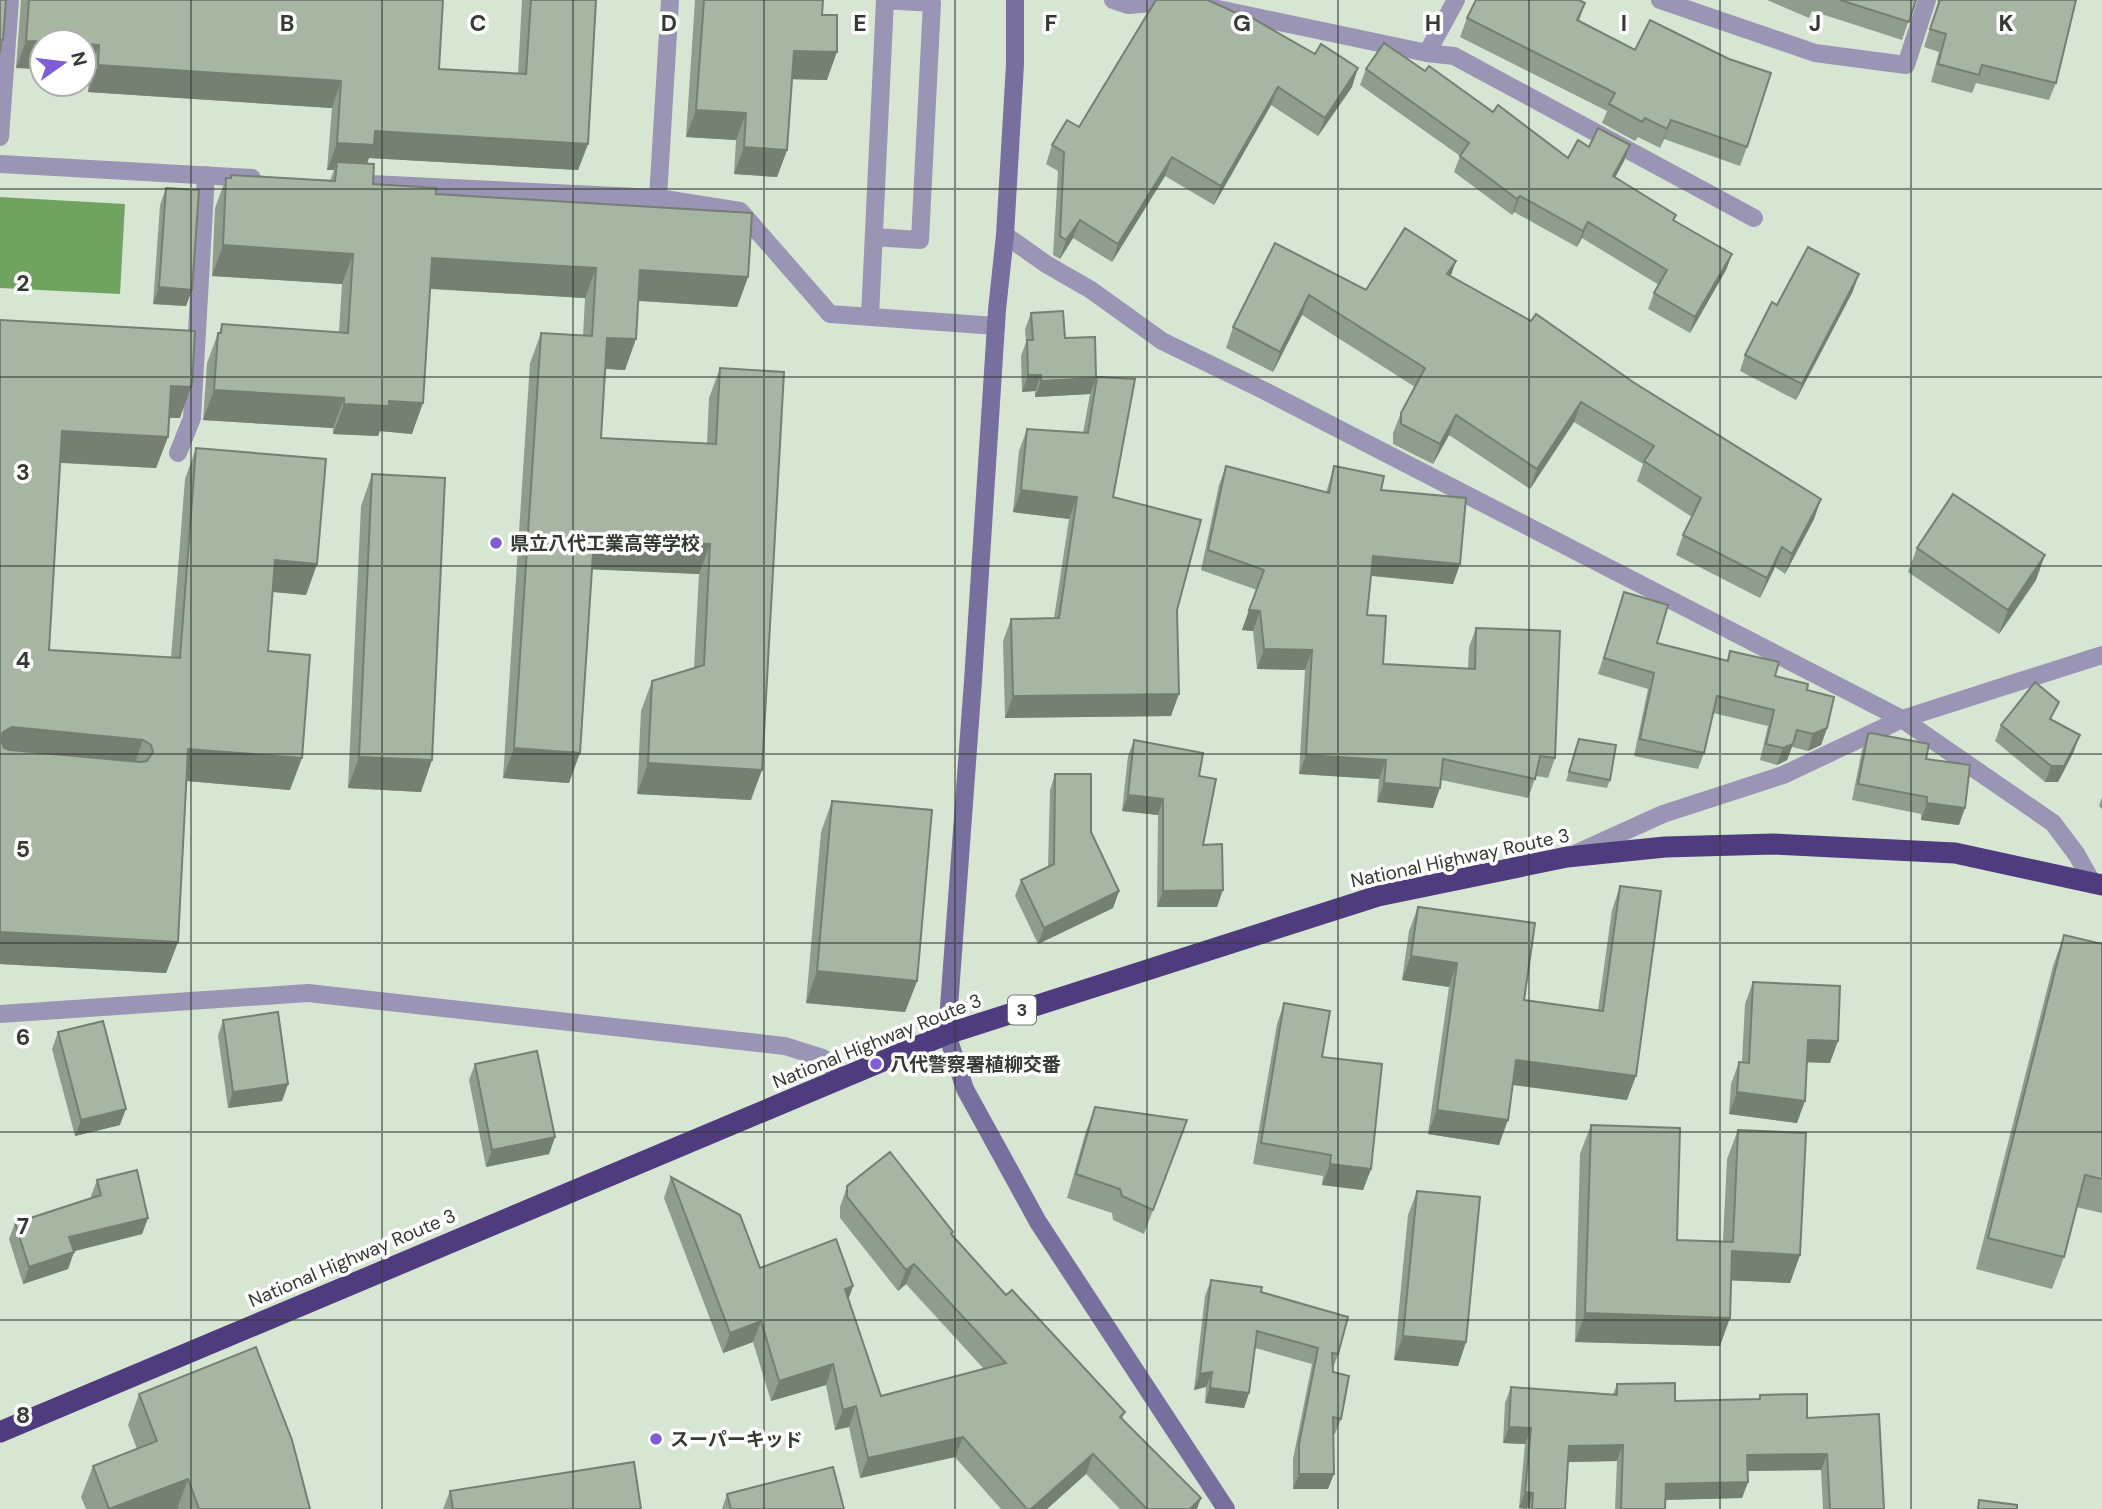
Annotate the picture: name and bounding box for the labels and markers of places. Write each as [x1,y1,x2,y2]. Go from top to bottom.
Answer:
place label: 県立八代工業高等学校 [510,531,700,556]
marker: 県立八代工業高等学校 [488,535,504,551]
place label: 八代警察署植柳交番 [890,1052,1061,1077]
marker: 八代警察署植柳交番 [868,1056,884,1072]
place label: スーパーキッド [670,1427,803,1452]
marker: スーパーキッド [648,1431,664,1447]

